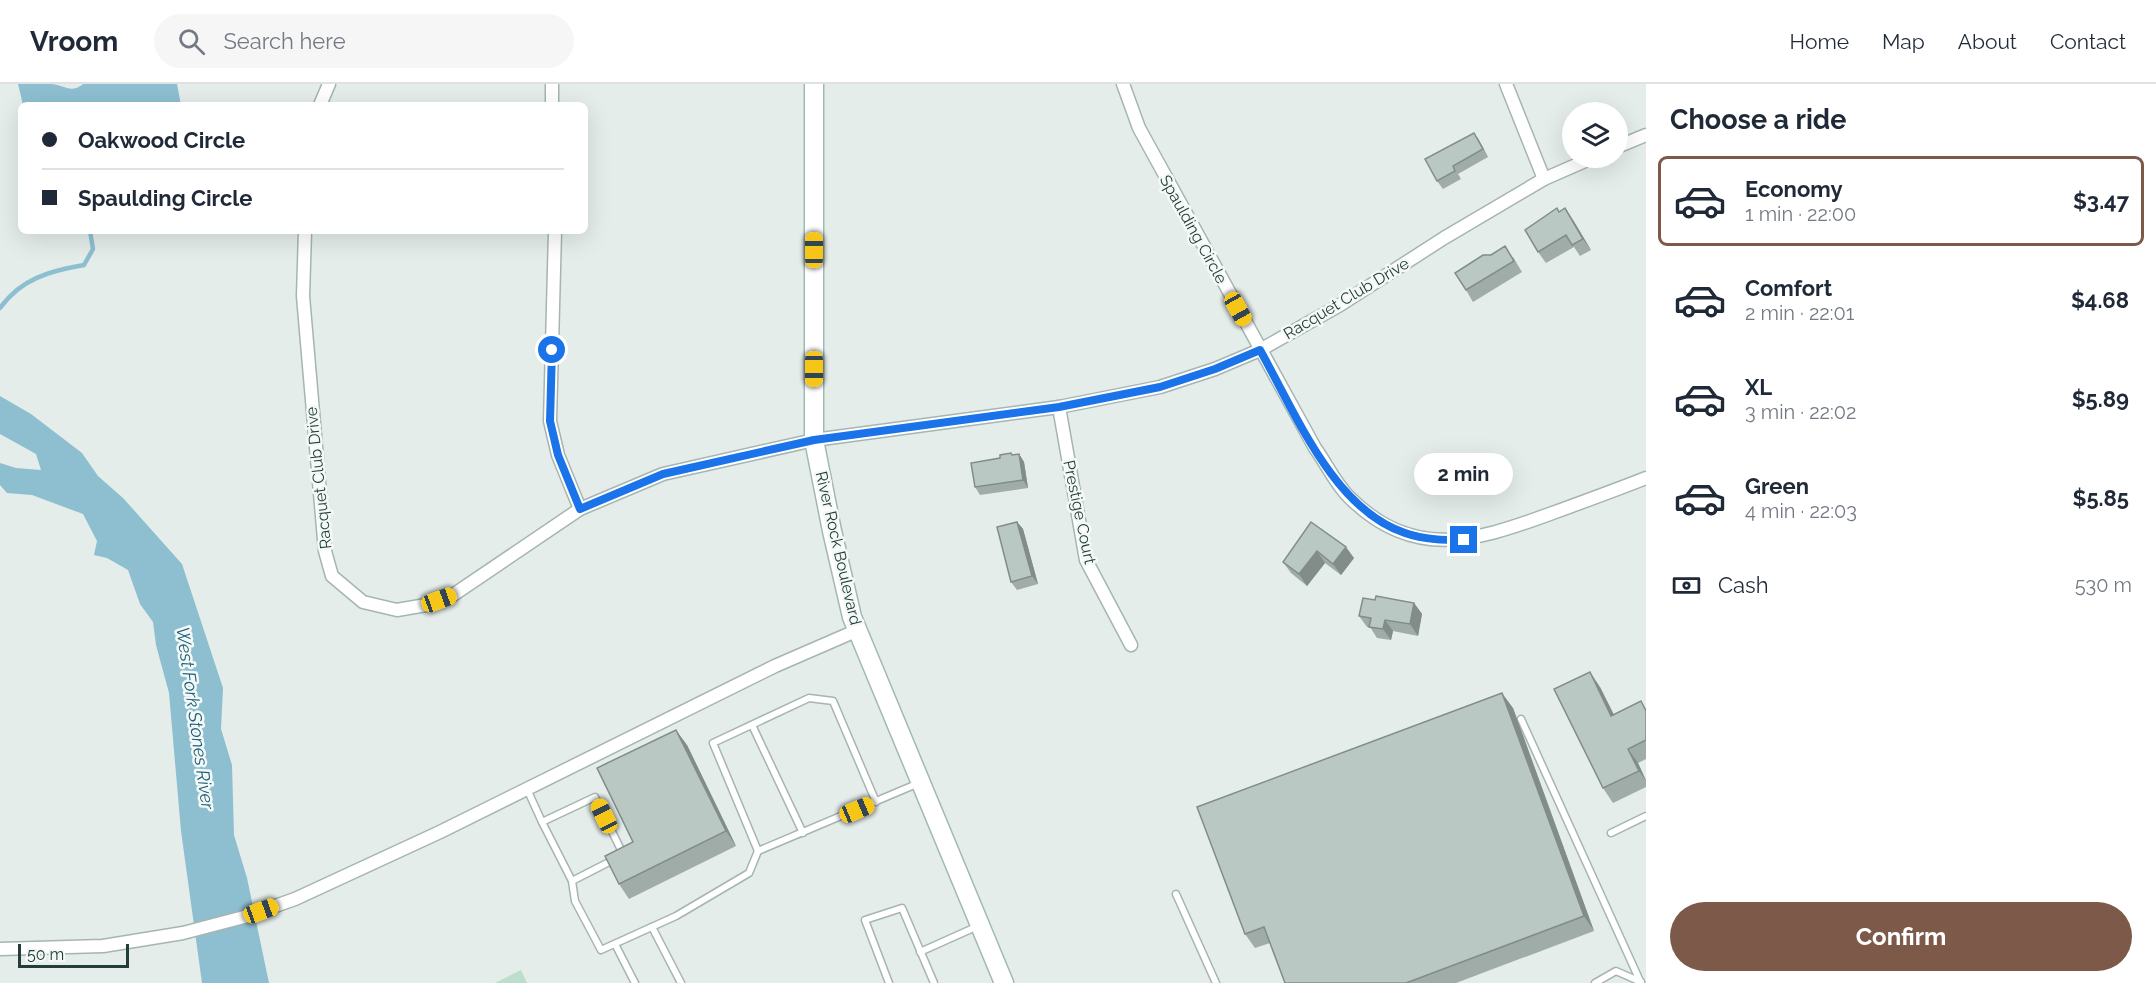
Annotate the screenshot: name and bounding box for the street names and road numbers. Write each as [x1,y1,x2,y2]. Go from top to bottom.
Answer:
street label: Spaulding Circle [1156,172,1231,287]
street label: Racquet Club Drive [1280,253,1412,343]
street label: Racquet Club Drive [302,406,335,550]
street label: Prestige Court [1059,458,1100,566]
street label: River Rock Boulevard [812,469,865,627]

